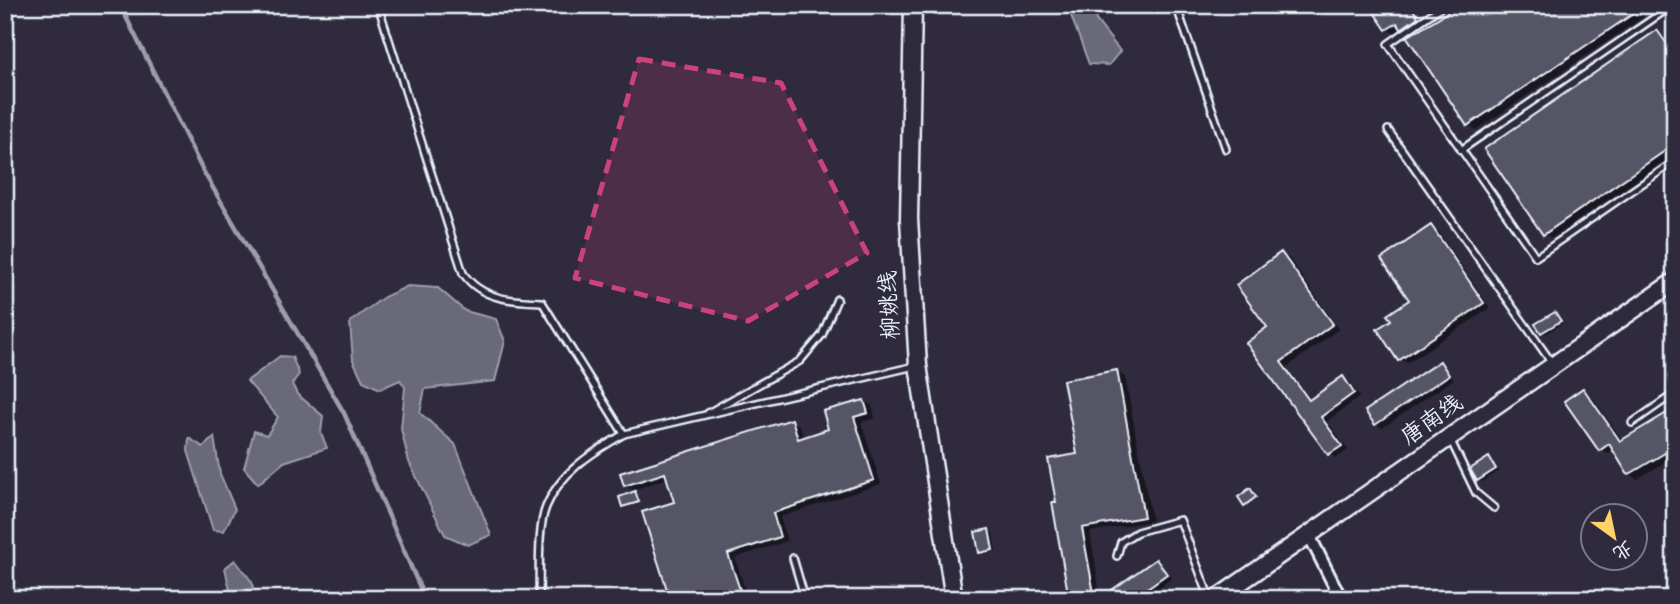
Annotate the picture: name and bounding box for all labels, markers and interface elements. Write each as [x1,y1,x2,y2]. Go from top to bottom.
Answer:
street label: 柳姚线 [874,270,910,340]
street label: 唐南线 [1395,389,1471,455]
north arrow [1578,503,1648,572]
text: 北 [1606,532,1637,565]

